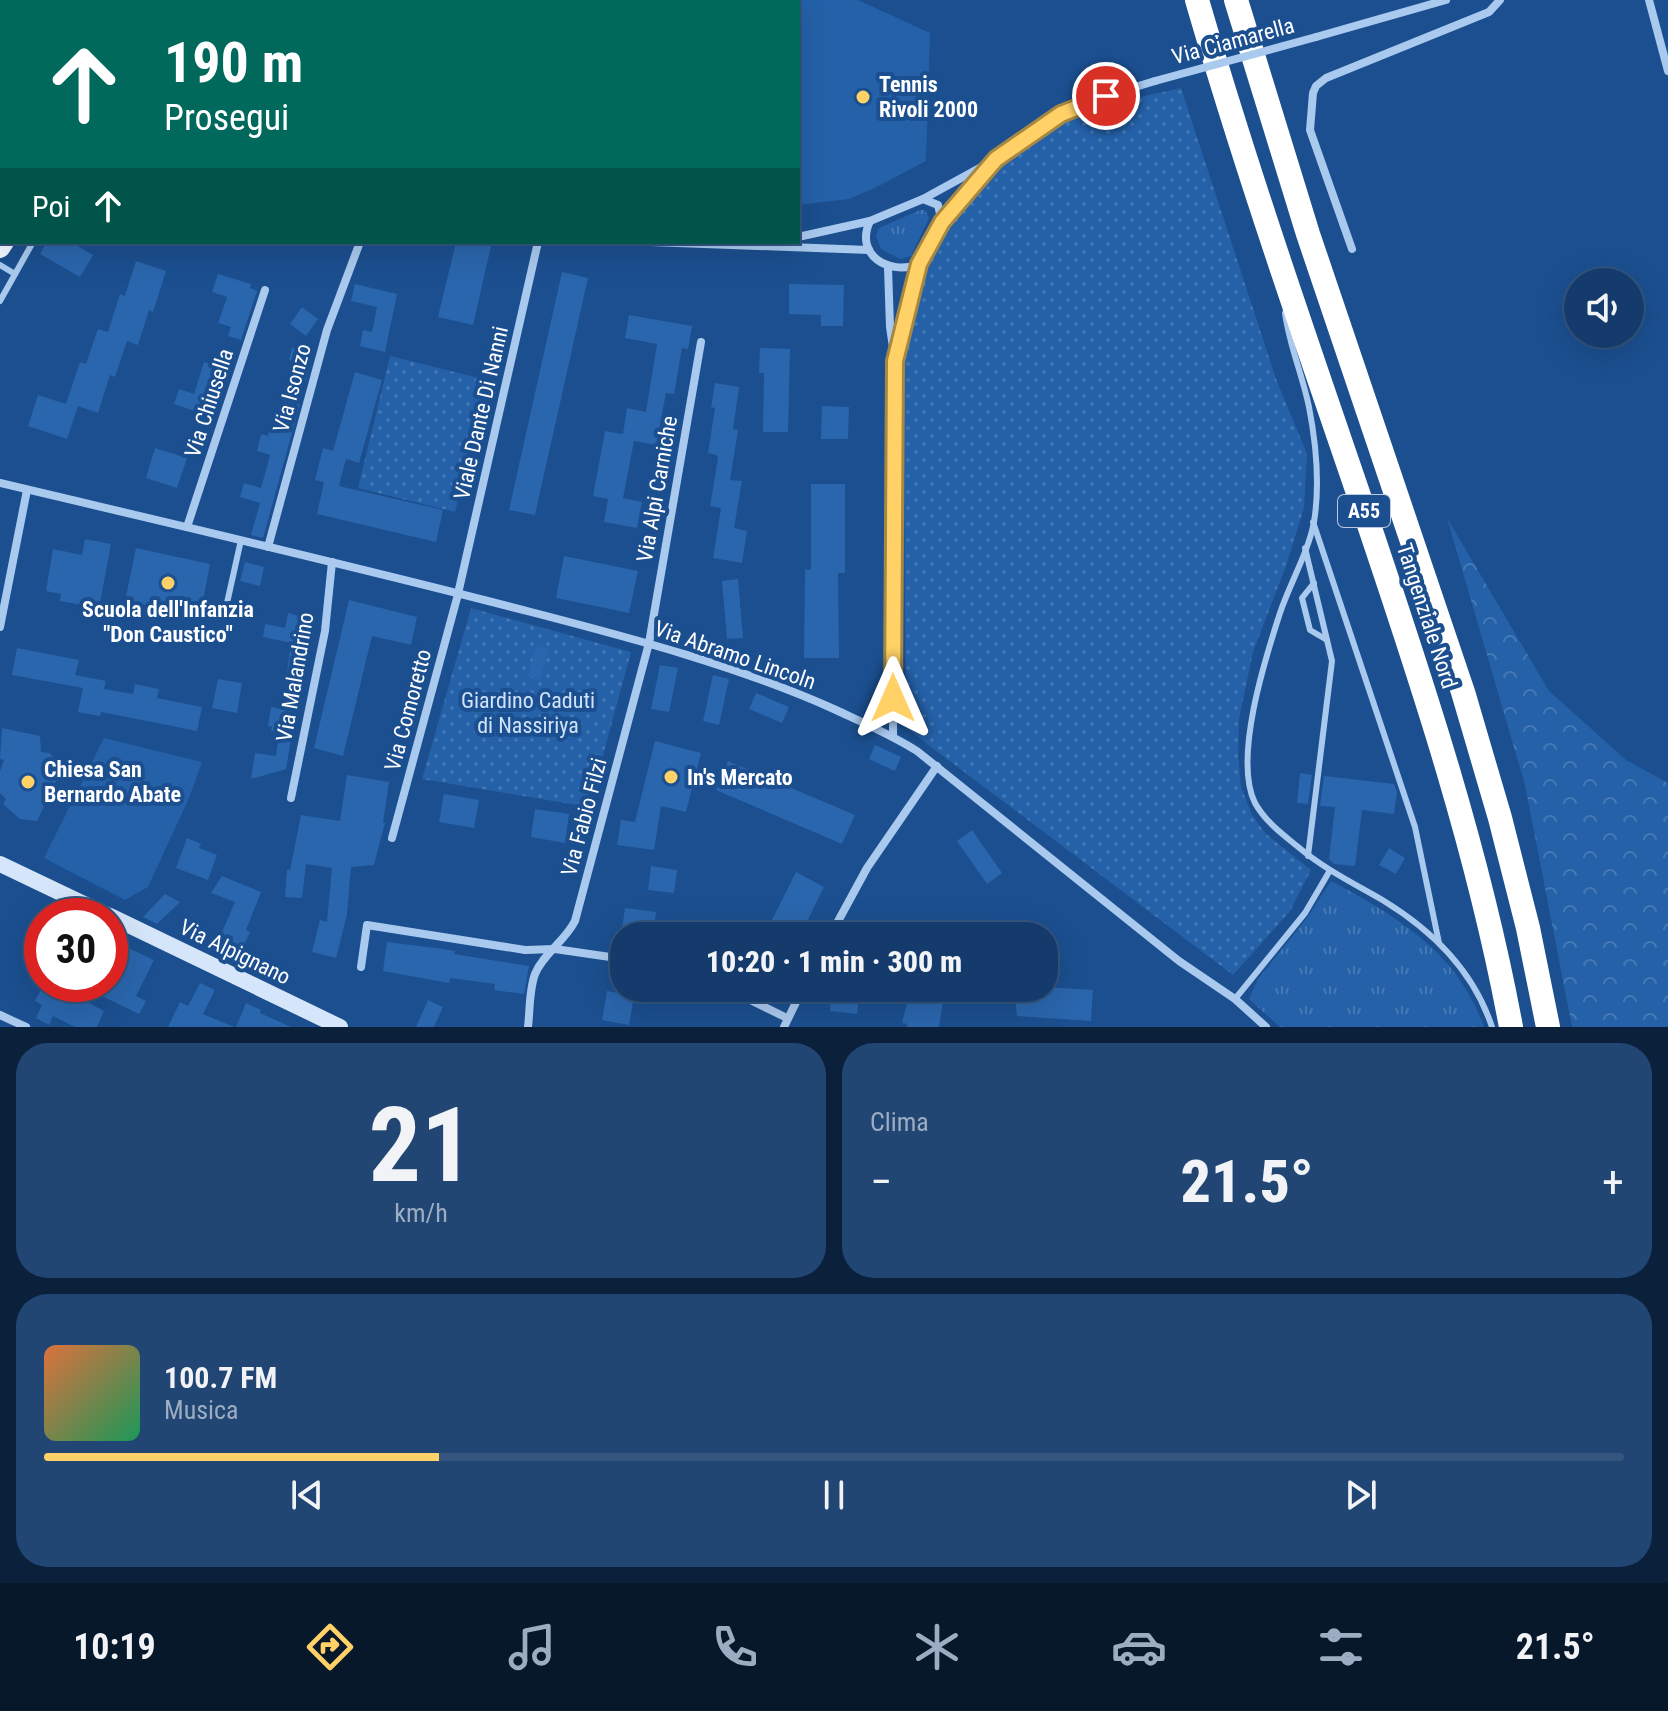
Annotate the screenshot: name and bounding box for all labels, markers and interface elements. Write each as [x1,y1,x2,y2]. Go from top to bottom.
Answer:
street label: Via Ciamarella [1169,13,1297,69]
text: 190 m [164,30,303,96]
icon: ahead [32,32,136,136]
pin [1072,62,1140,130]
place label: Tennis Rivoli 2000 [879,72,978,122]
icon: arrive [1084,74,1128,118]
marker: Tennis Rivoli 2000 [854,88,872,106]
text: Prosegui [164,97,289,139]
icon: ahead [86,184,130,228]
text: Poi [32,189,70,224]
map controls [1564,268,1644,348]
button: sound [1564,268,1644,348]
street label: Viale Dante Di Nanni [449,324,513,502]
street label: Via Isonzo [268,341,316,435]
street label: Via Chiusella [180,346,238,460]
street label: Via Alpi Carniche [632,414,682,564]
road number: A55 [1338,495,1390,527]
street label: Tangenziale Nord [1392,540,1462,692]
marker: Scuola dell'Infanzia "Don Caustico" [159,574,177,592]
place label: Scuola dell'Infanzia "Don Caustico" [82,597,254,647]
street label: Via Malandrino [271,610,319,744]
street label: Via Abramo Lincoln [651,616,819,694]
street label: Via Comoretto [380,647,436,773]
position arrow [851,656,935,740]
park label: Giardino Caduti di Nassiriya [461,688,595,738]
street label: Via Fabio Filzi [556,755,612,879]
place label: Chiesa San Bernardo Abate [44,757,181,807]
place label: In's Mercato [687,765,793,790]
marker: In's Mercato [662,768,680,786]
marker: Chiesa San Bernardo Abate [19,773,37,791]
speed limit sign: 30 [24,898,128,1002]
street label: Via Alpignano [175,914,295,990]
text: 10:20 · 1 min · 300 m [706,944,962,979]
text: 21 [368,1085,474,1206]
text: Clima [870,1107,929,1137]
text: 21.5° [1181,1146,1314,1217]
text: − [870,1156,892,1208]
text: + [1602,1156,1624,1208]
text: km/h [394,1198,448,1228]
text: 100.7 FM [164,1360,277,1395]
text: Musica [164,1395,239,1425]
icon: previous [285,1473,329,1517]
icon: pause [812,1473,856,1517]
icon: next [1339,1473,1383,1517]
icon: directions [302,1619,358,1675]
icon: music [504,1619,560,1675]
icon: phone [707,1619,763,1675]
icon: climate [909,1619,965,1675]
icon: car [1111,1619,1167,1675]
icon: filters [1313,1619,1369,1675]
text: 10:19 [73,1626,156,1668]
text: 21.5° [1516,1626,1595,1668]

